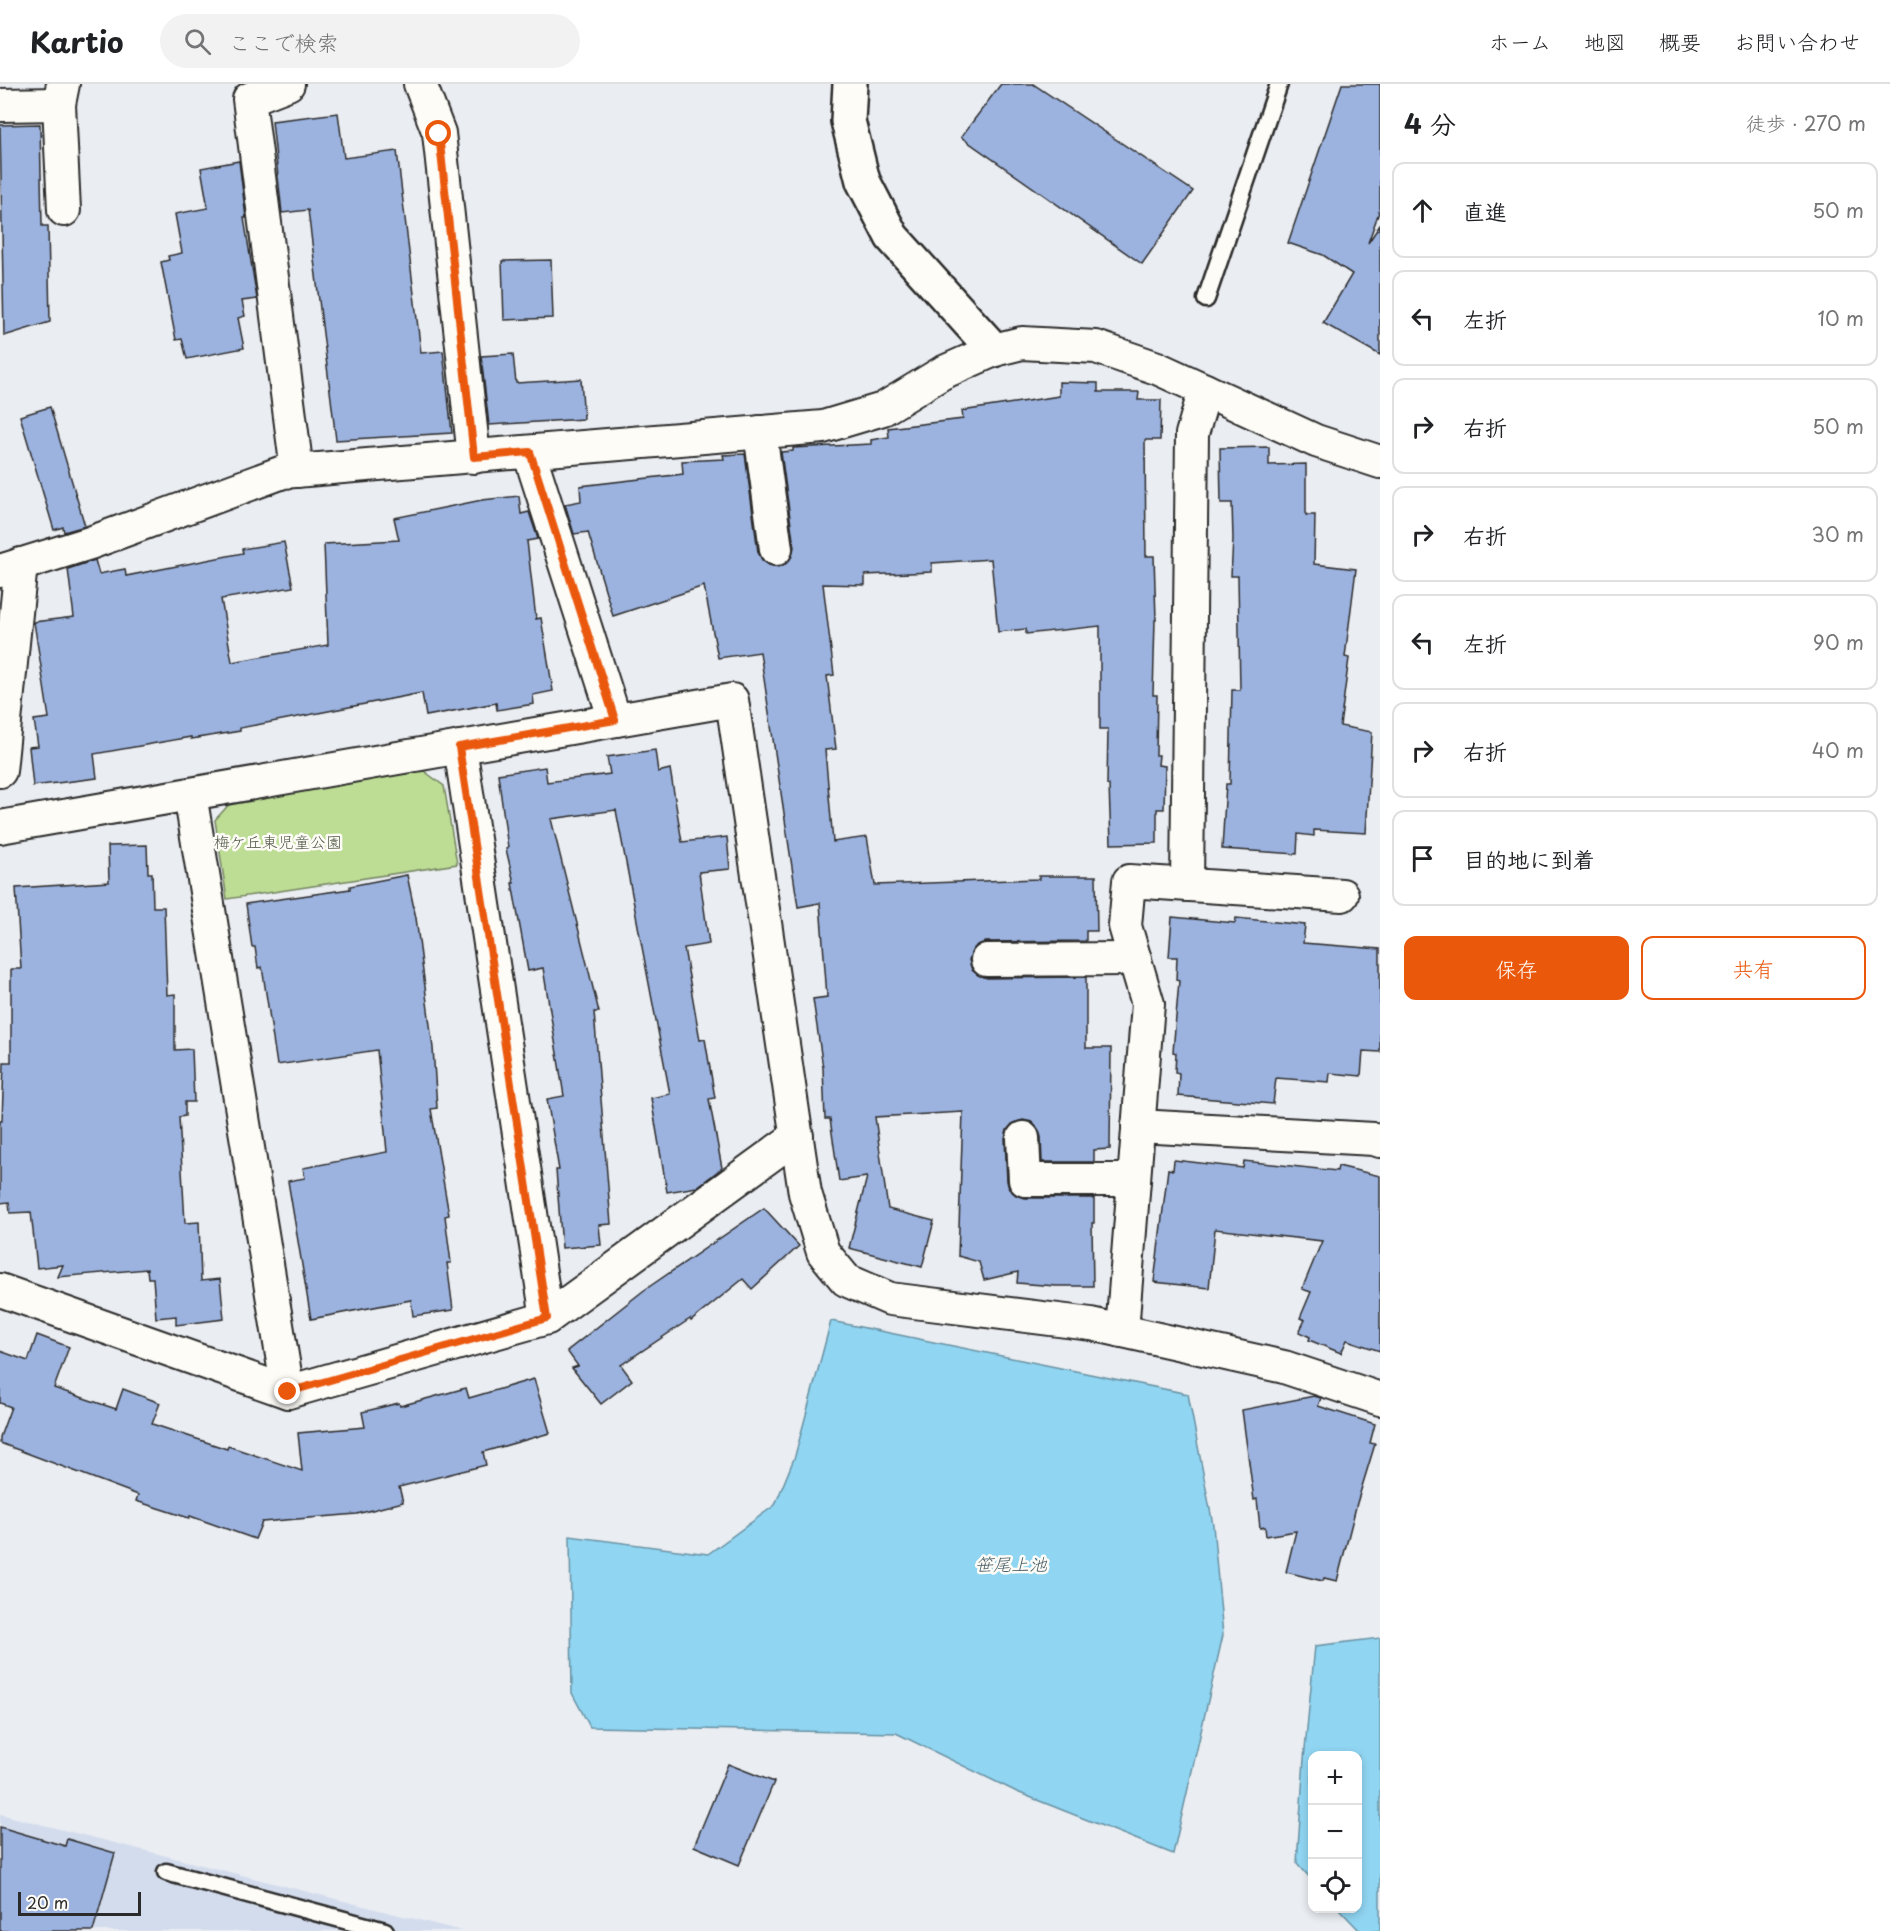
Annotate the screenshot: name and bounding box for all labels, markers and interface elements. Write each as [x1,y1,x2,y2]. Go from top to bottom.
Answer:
search box [160,14,580,68]
text: Kartio [30,20,124,63]
icon: search [181,25,214,58]
text: ここで検索 [229,25,339,58]
text: ホーム [1489,25,1551,57]
text: 地図 [1584,25,1626,57]
text: 概要 [1659,25,1701,57]
text: お問い合わせ [1734,25,1860,57]
text: 4 分 [1404,104,1456,143]
text: 徒歩 · 270 m [1746,108,1866,138]
route start [425,120,451,146]
icon: ahead [1406,194,1439,227]
text: 直進 [1463,194,1507,227]
text: 50 m [1812,195,1864,225]
icon: left [1406,302,1439,335]
text: 左折 [1463,302,1507,335]
text: 10 m [1817,303,1864,333]
icon: right [1406,410,1439,443]
text: 右折 [1463,410,1507,443]
text: 50 m [1812,411,1864,441]
icon: right [1406,518,1439,551]
text: 右折 [1463,518,1507,551]
text: 30 m [1811,519,1864,549]
icon: left [1406,626,1439,659]
text: 左折 [1463,626,1507,659]
text: 90 m [1813,627,1864,657]
icon: right [1406,734,1439,767]
text: 右折 [1463,734,1507,767]
text: 40 m [1812,735,1864,765]
park label: 梅ケ丘東児童公園 [214,829,342,853]
icon: arrive [1406,842,1439,875]
text: 目的地に到着 [1463,842,1595,875]
button: 保存 [1404,936,1629,1000]
button: 共有 [1641,936,1866,1000]
route end [274,1378,300,1404]
water label: 笹尾上池 [975,1550,1048,1577]
map controls [1308,1751,1362,1913]
button: + [1308,1751,1362,1805]
button: − [1308,1805,1362,1859]
button: locate [1308,1859,1362,1913]
scale bar [18,1889,141,1916]
text: 20 m [27,1890,68,1914]

